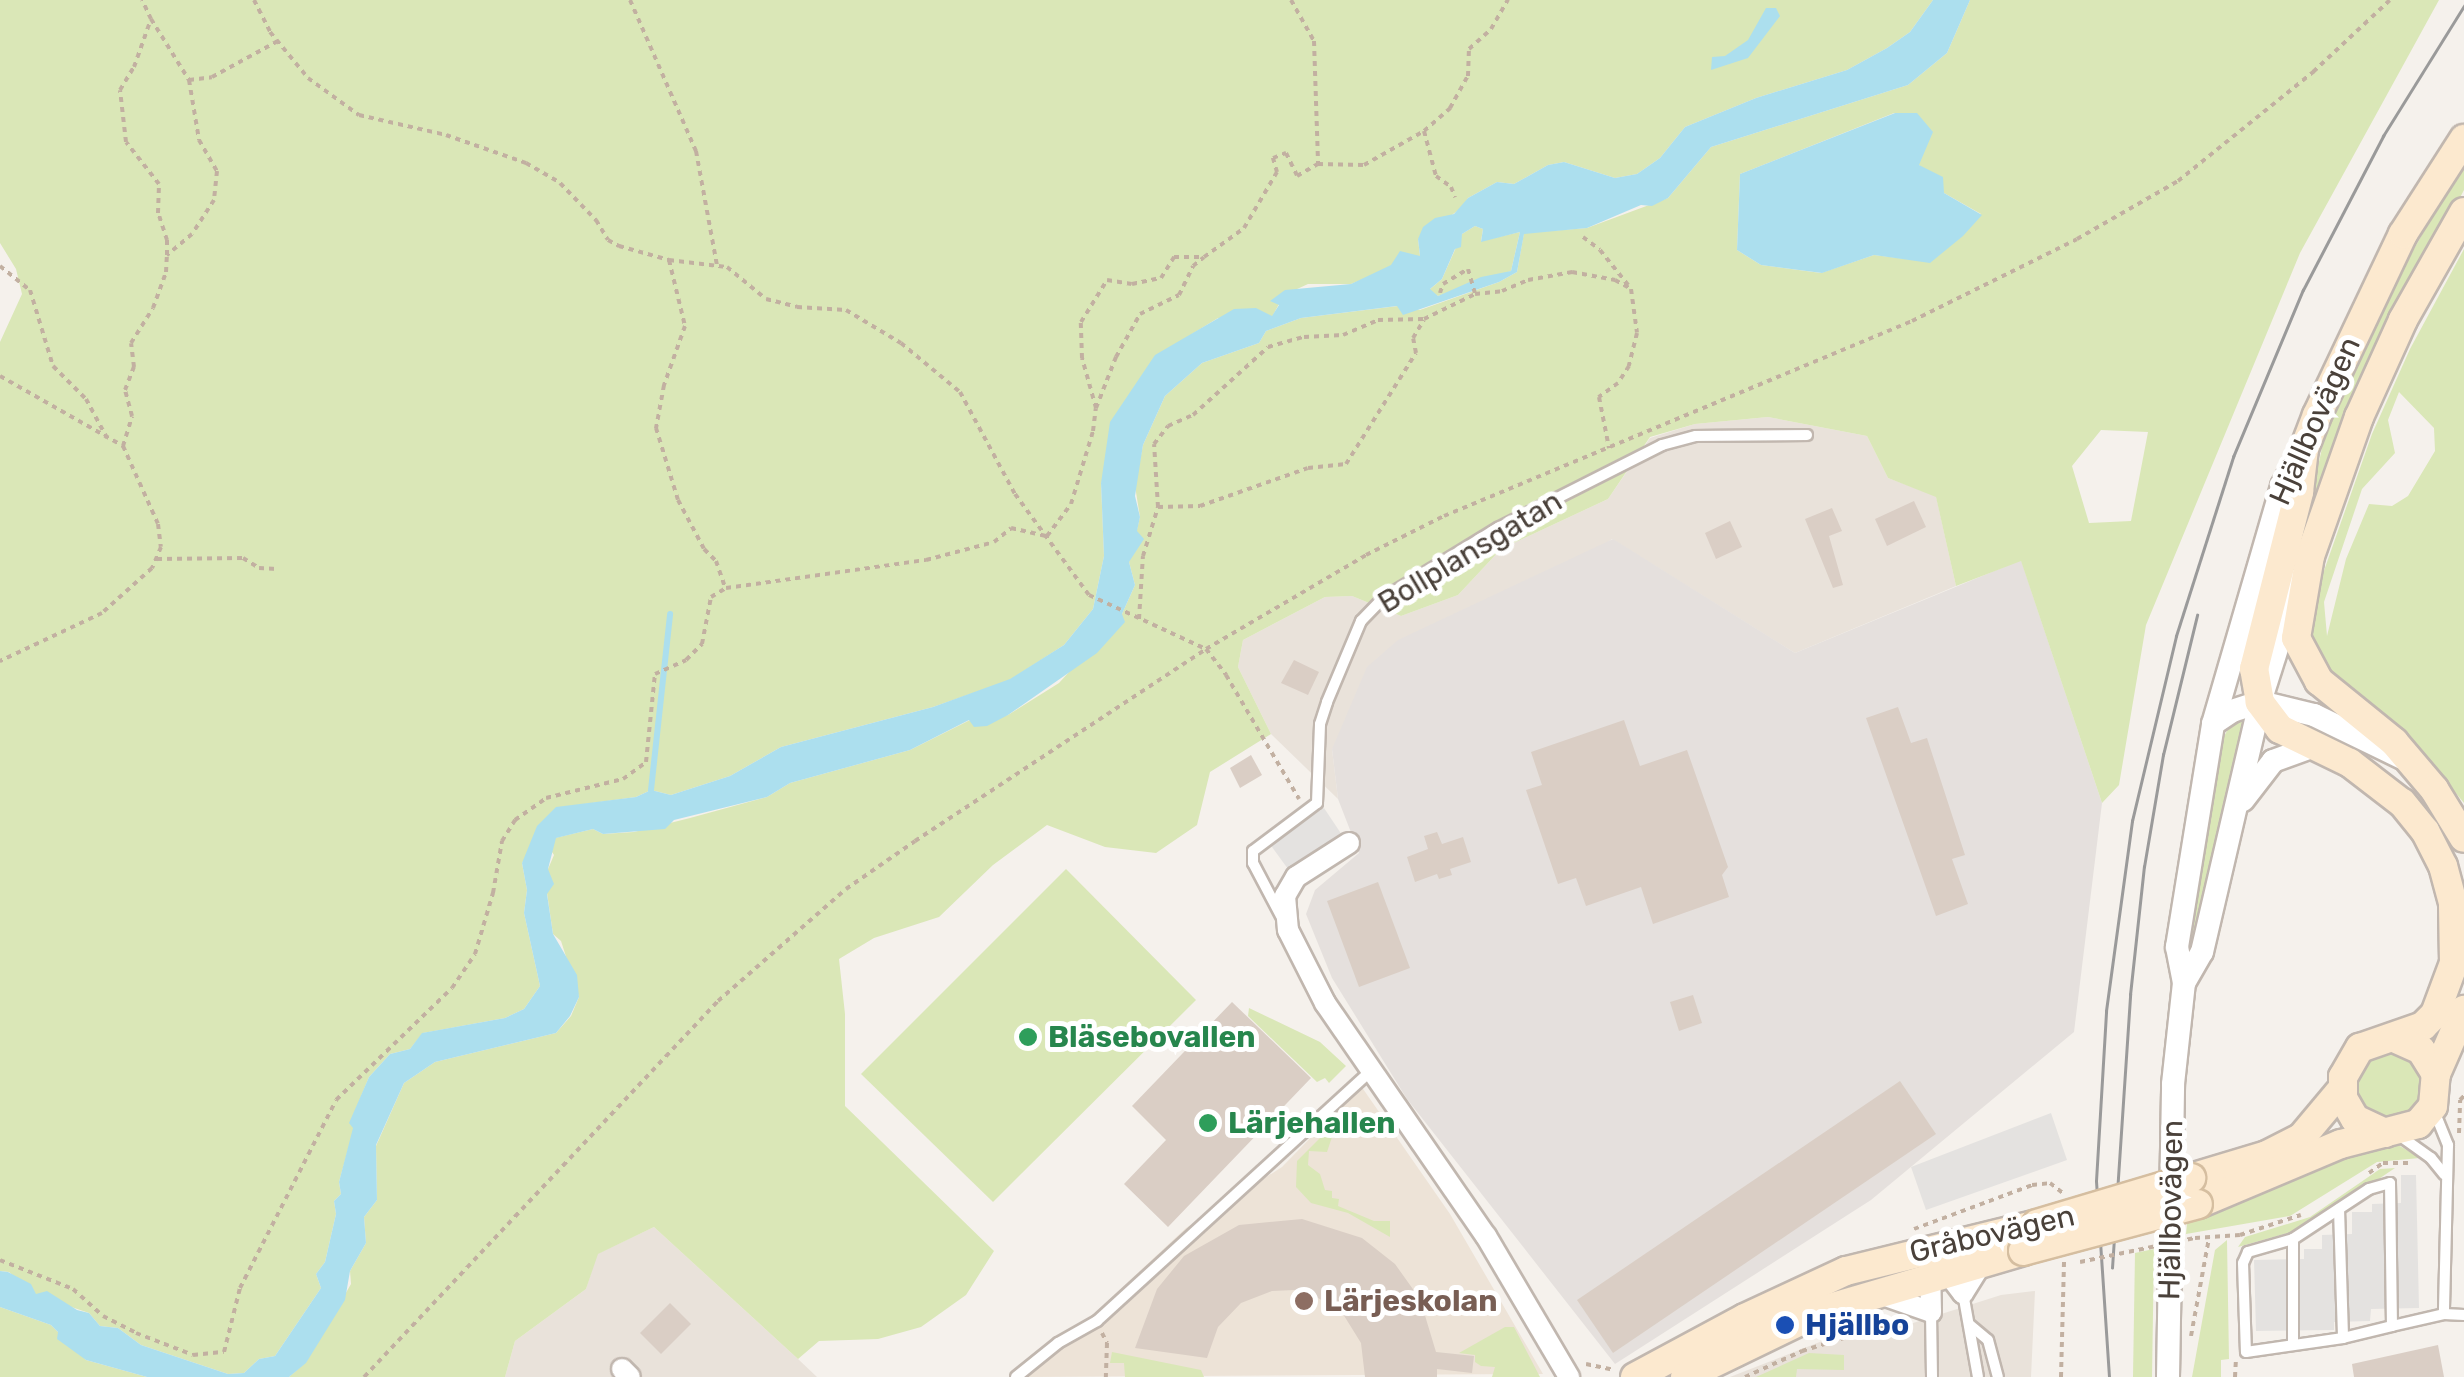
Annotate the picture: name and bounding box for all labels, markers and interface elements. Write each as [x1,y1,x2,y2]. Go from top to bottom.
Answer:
street label: Hjällbovägen [2262,331,2368,511]
street label: Bollplansgatan [1372,483,1568,621]
place label: Bläsebovallen [1048,1019,1256,1055]
marker: Bläsebovallen [1017,1026,1039,1048]
place label: Lärjehallen [1228,1105,1396,1141]
marker: Lärjehallen [1197,1112,1219,1134]
street label: Hjällbovägen [2151,1120,2191,1300]
street label: Gråbovägen [1906,1198,2078,1270]
place label: Lärjeskolan [1324,1283,1497,1319]
marker: Lärjeskolan [1293,1290,1315,1312]
place label: Hjällbo [1805,1307,1909,1343]
marker: Hjällbo [1774,1314,1796,1336]

